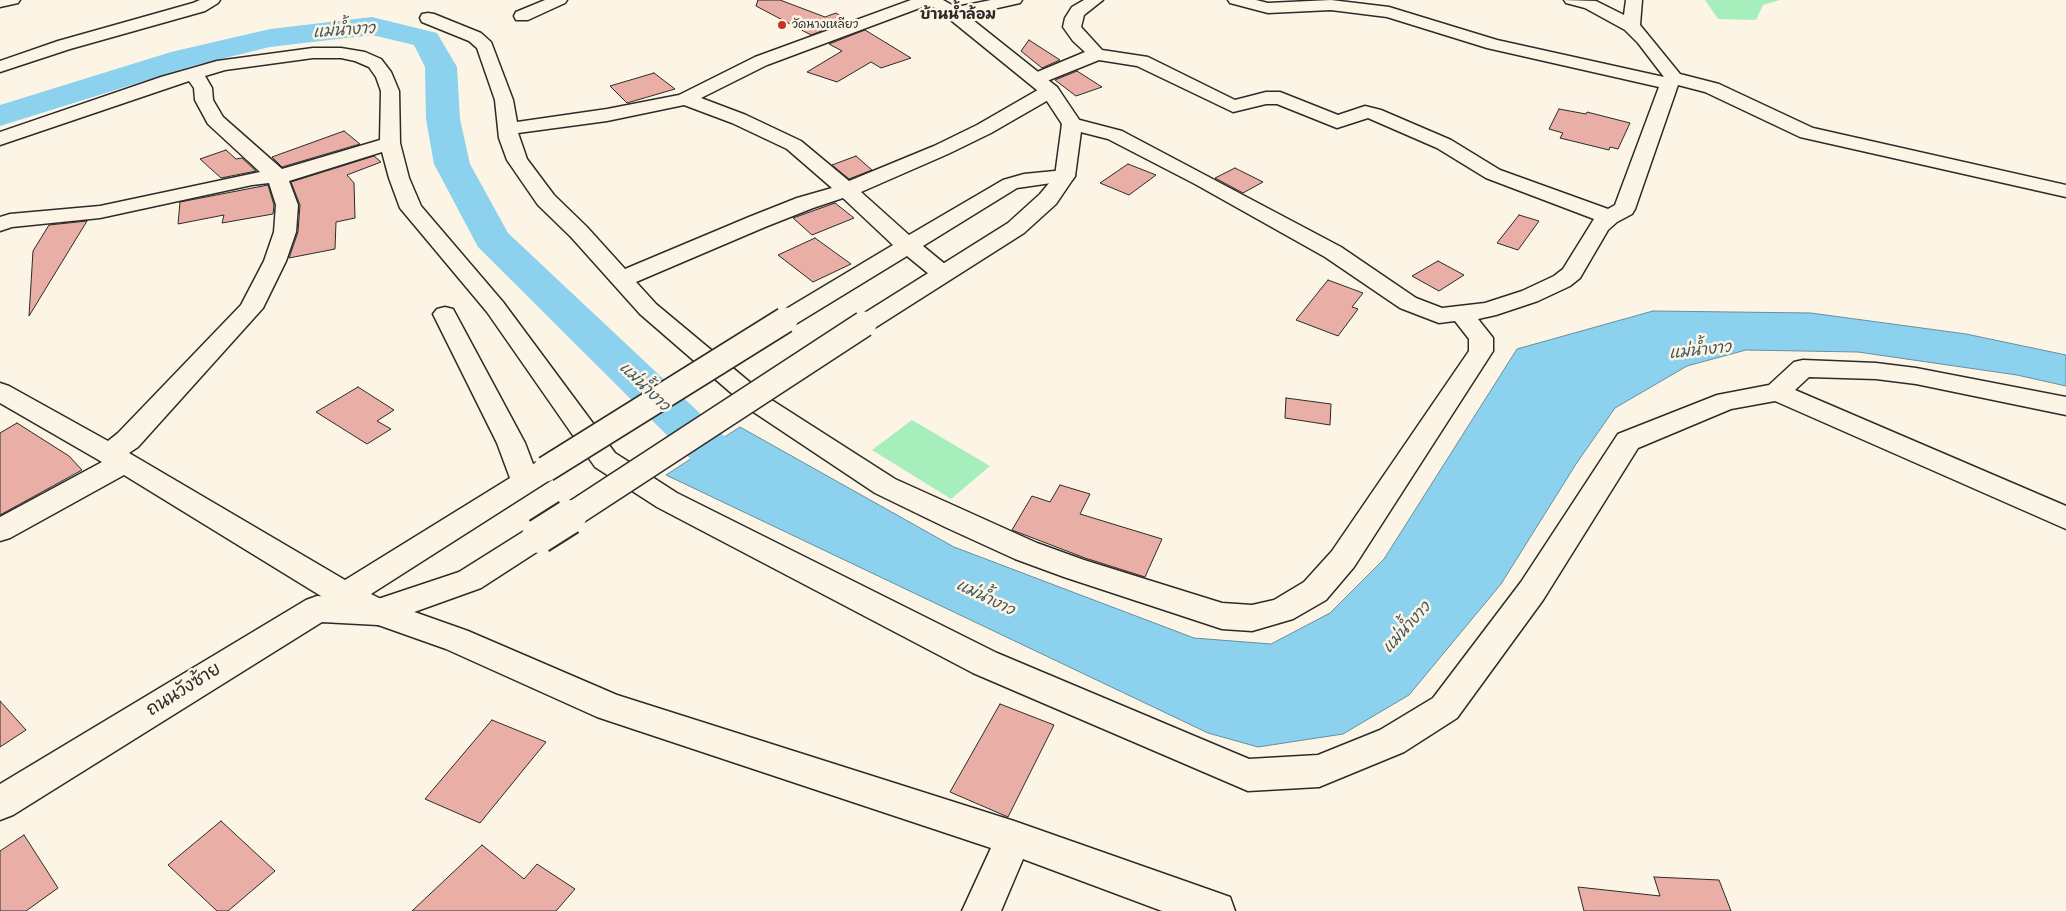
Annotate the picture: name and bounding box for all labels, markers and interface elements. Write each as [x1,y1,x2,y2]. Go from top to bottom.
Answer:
district label: บ้านน้ำล้อม [920,6,996,24]
place label: วัดนางเหลียว [792,18,858,32]
water label: แม่น้ำงาว [312,19,376,43]
marker: วัดนางเหลียว [776,19,788,31]
water label: แม่น้ำงาว [1668,338,1732,364]
water label: แม่น้ำงาว [615,358,673,416]
water label: แม่น้ำงาว [953,576,1017,620]
water label: แม่น้ำงาว [1379,598,1435,658]
street label: ถนนวังซ้าย [143,659,225,721]

